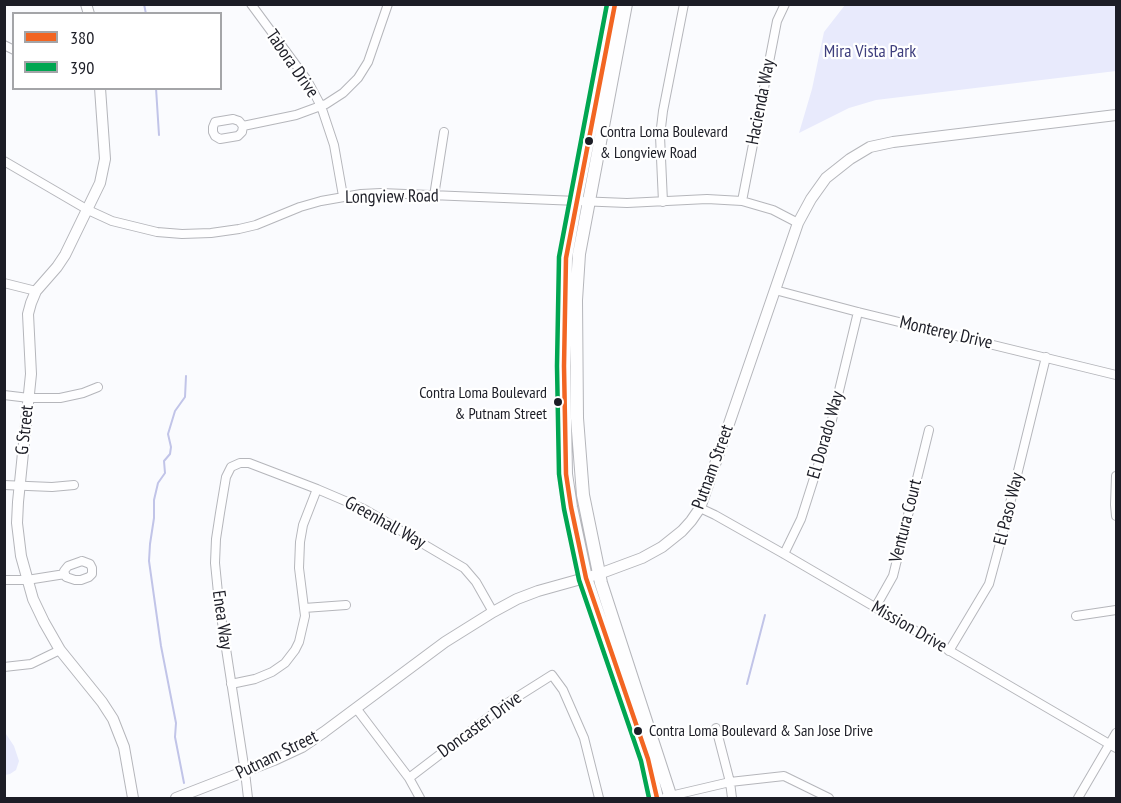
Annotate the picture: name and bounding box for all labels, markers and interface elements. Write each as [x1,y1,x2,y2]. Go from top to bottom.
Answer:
legend [12,12,222,90]
text: 380 [70,26,94,49]
street label: Tabora Drive [261,26,323,102]
park label: Mira Vista Park [824,41,916,63]
text: 390 [70,56,94,79]
street label: Hacienda Way [742,57,780,147]
place label: Contra Loma Boulevard & Longview Road [600,122,728,160]
marker: Contra Loma Boulevard & Longview Road [583,135,595,147]
street label: Longview Road [345,185,439,209]
street label: Monterey Drive [897,312,995,354]
place label: Contra Loma Boulevard & Putnam Street [419,383,547,421]
street label: El Dorado Way [803,389,849,481]
marker: Contra Loma Boulevard & Putnam Street [552,396,564,408]
street label: G Street [12,404,38,456]
street label: Putnam Street [688,422,738,512]
street label: El Paso Way [990,471,1028,547]
street label: Ventura Court [885,477,927,565]
street label: Greenhall Way [341,492,429,554]
street label: Enea Way [207,589,237,651]
street label: Mission Drive [867,597,951,657]
street label: Doncaster Drive [434,687,526,763]
place label: Contra Loma Boulevard & San Jose Drive [649,721,873,741]
marker: Contra Loma Boulevard & San Jose Drive [632,725,644,737]
street label: Putnam Street [233,726,321,784]

